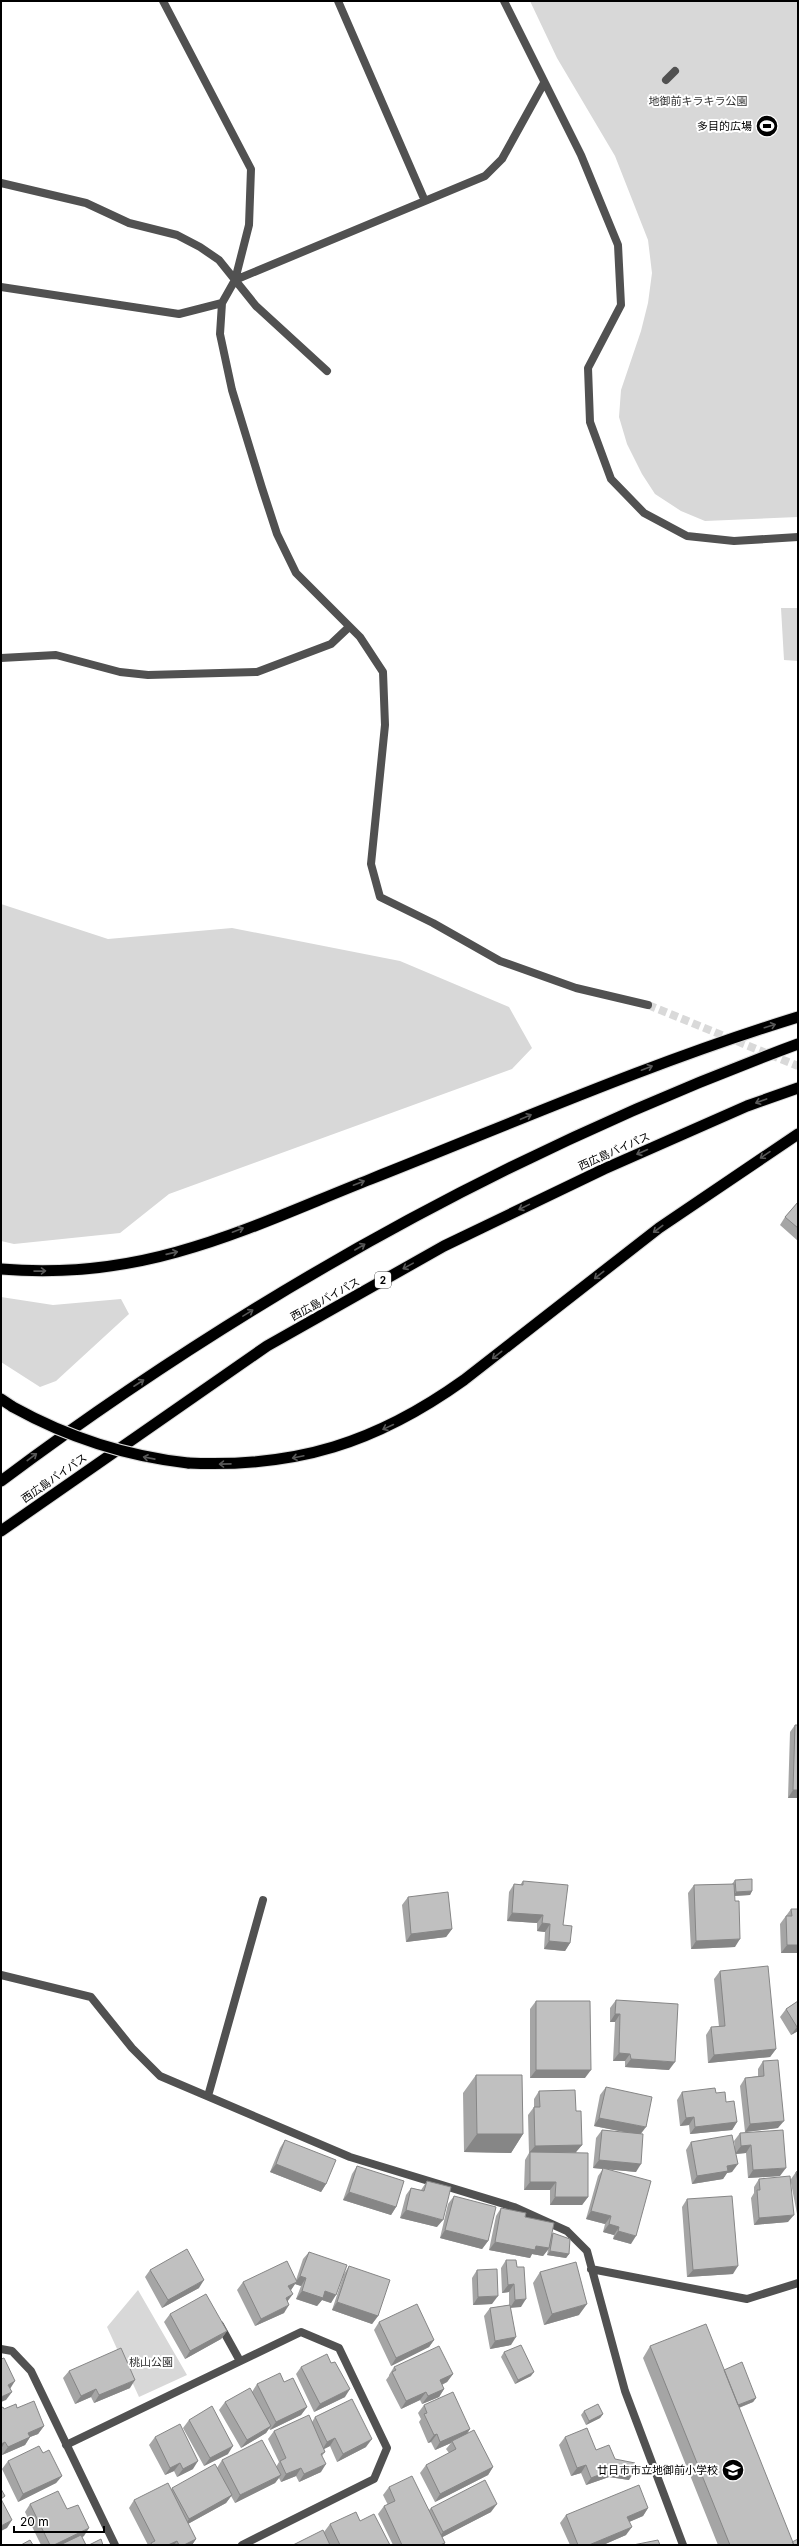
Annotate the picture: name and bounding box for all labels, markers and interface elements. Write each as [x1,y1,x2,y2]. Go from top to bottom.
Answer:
park label: 地御前キラキラ公園 [649,94,748,108]
sports icon: 多目的広場 [754,113,780,139]
place label: 多目的広場 [697,119,752,133]
one-way arrow [763,1022,776,1029]
one-way arrow [640,1064,652,1072]
one-way arrow [756,1098,768,1106]
one-way arrow [520,1112,532,1120]
street label: 西広島バイパス [576,1129,652,1173]
one-way arrow [636,1149,648,1157]
one-way arrow [760,1151,771,1159]
one-way arrow [353,1179,365,1187]
one-way arrow [518,1204,530,1212]
one-way arrow [653,1225,664,1233]
one-way arrow [232,1226,244,1234]
one-way arrow [354,1243,366,1250]
one-way arrow [165,1249,178,1256]
one-way arrow [402,1263,414,1271]
one-way arrow [33,1267,46,1274]
one-way arrow [593,1270,604,1279]
road number: 2 [375,1272,391,1288]
street label: 西広島バイパス [288,1274,362,1324]
one-way arrow [242,1308,254,1316]
one-way arrow [491,1351,502,1359]
one-way arrow [133,1379,144,1387]
one-way arrow [383,1424,395,1431]
street label: 西広島バイパス [19,1450,89,1506]
one-way arrow [27,1453,38,1462]
one-way arrow [292,1453,305,1461]
one-way arrow [143,1454,156,1462]
one-way arrow [219,1461,232,1468]
park label: 桃山公園 [129,2355,173,2369]
school or university icon: 廿日市市立地御前小学校 [720,2457,746,2483]
place label: 廿日市市立地御前小学校 [597,2463,718,2477]
scale bar [14,2508,104,2534]
text: 20 m [20,2514,49,2529]

